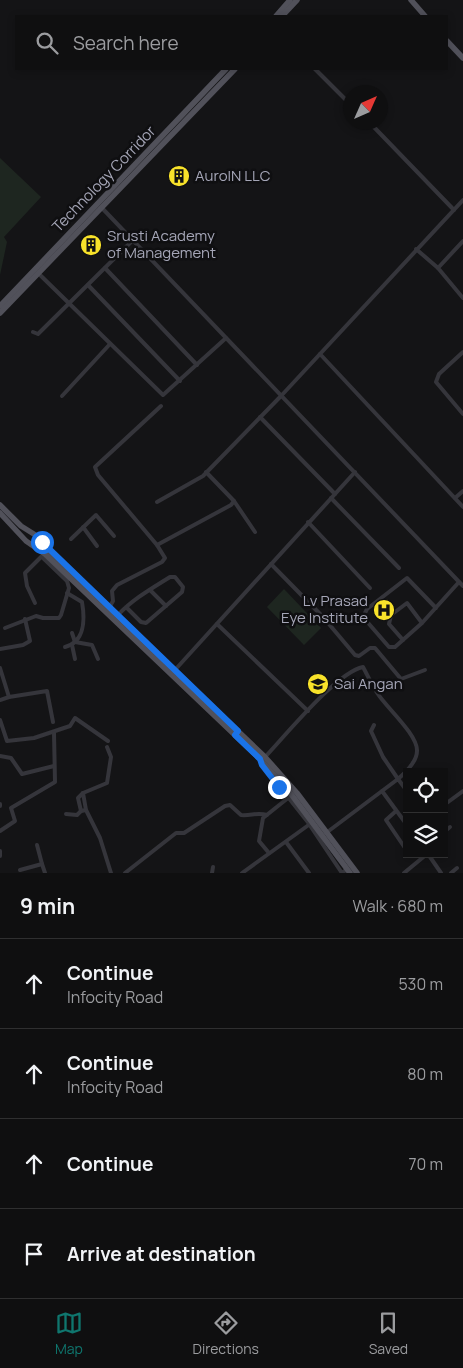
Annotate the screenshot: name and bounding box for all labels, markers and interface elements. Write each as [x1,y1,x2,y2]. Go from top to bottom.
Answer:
search box [15,15,448,70]
icon: search [33,29,61,57]
text: Search here [73,30,179,56]
north arrow [343,85,388,130]
street label: Technology Corridor [47,120,160,237]
building icon: AuroIN LLC [167,164,191,188]
place label: AuroIN LLC [195,165,271,186]
place label: Srusti Academy of Management [107,225,216,263]
building icon: Srusti Academy of Management [79,233,103,257]
route start [31,531,54,554]
place label: Lv Prasad Eye Institute [281,590,368,628]
hospital icon: Lv Prasad Eye Institute [372,598,396,622]
school or university icon: Sai Angan [306,672,330,696]
place label: Sai Angan [334,673,403,694]
map controls [403,768,448,858]
button: locate [403,768,448,813]
route end [268,776,291,799]
button: layers [403,813,448,858]
text: 9 min [20,892,75,920]
text: Walk · 680 m [352,895,443,917]
text: Continue [67,960,153,986]
icon: ahead [20,970,48,998]
text: 530 m [398,973,443,995]
text: Infocity Road [67,986,163,1008]
text: Continue [67,1050,153,1076]
icon: ahead [20,1060,48,1088]
text: 80 m [407,1063,443,1085]
text: Infocity Road [67,1076,163,1098]
icon: ahead [20,1150,48,1178]
text: Continue [67,1151,153,1177]
text: 70 m [408,1153,443,1175]
icon: arrive [20,1240,48,1268]
text: Arrive at destination [67,1241,256,1267]
tab: Map [55,1309,83,1358]
tab: Directions [193,1309,259,1358]
tab: Saved [369,1309,408,1358]

